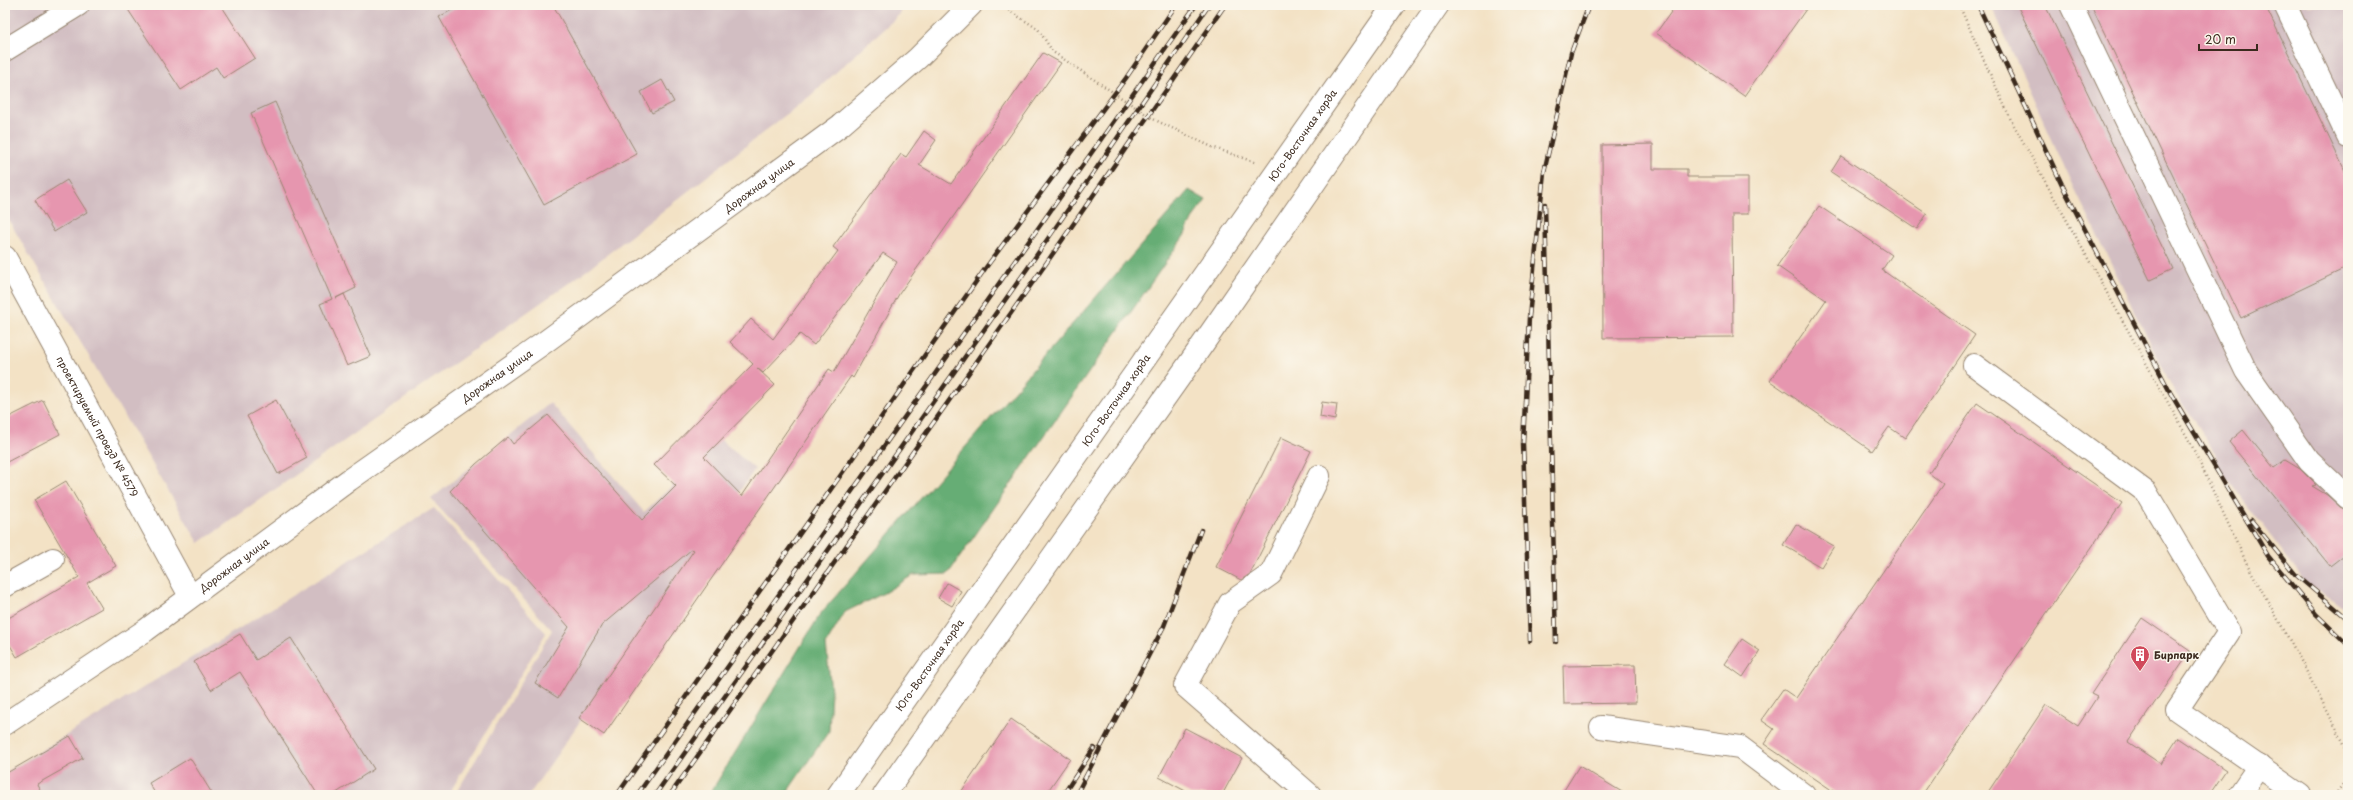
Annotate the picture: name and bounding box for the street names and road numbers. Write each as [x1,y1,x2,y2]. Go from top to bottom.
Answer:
street label: Юго-Восточная хорда [1264,85,1340,184]
street label: Дорожная улица [720,154,797,216]
street label: Дорожная улица [458,345,536,406]
street label: Юго-Восточная хорда [1078,350,1154,449]
street label: проектируемый проезд № 4579 [53,353,142,499]
street label: Дорожная улица [195,533,272,596]
street label: Юго-Восточная хорда [891,615,967,714]

